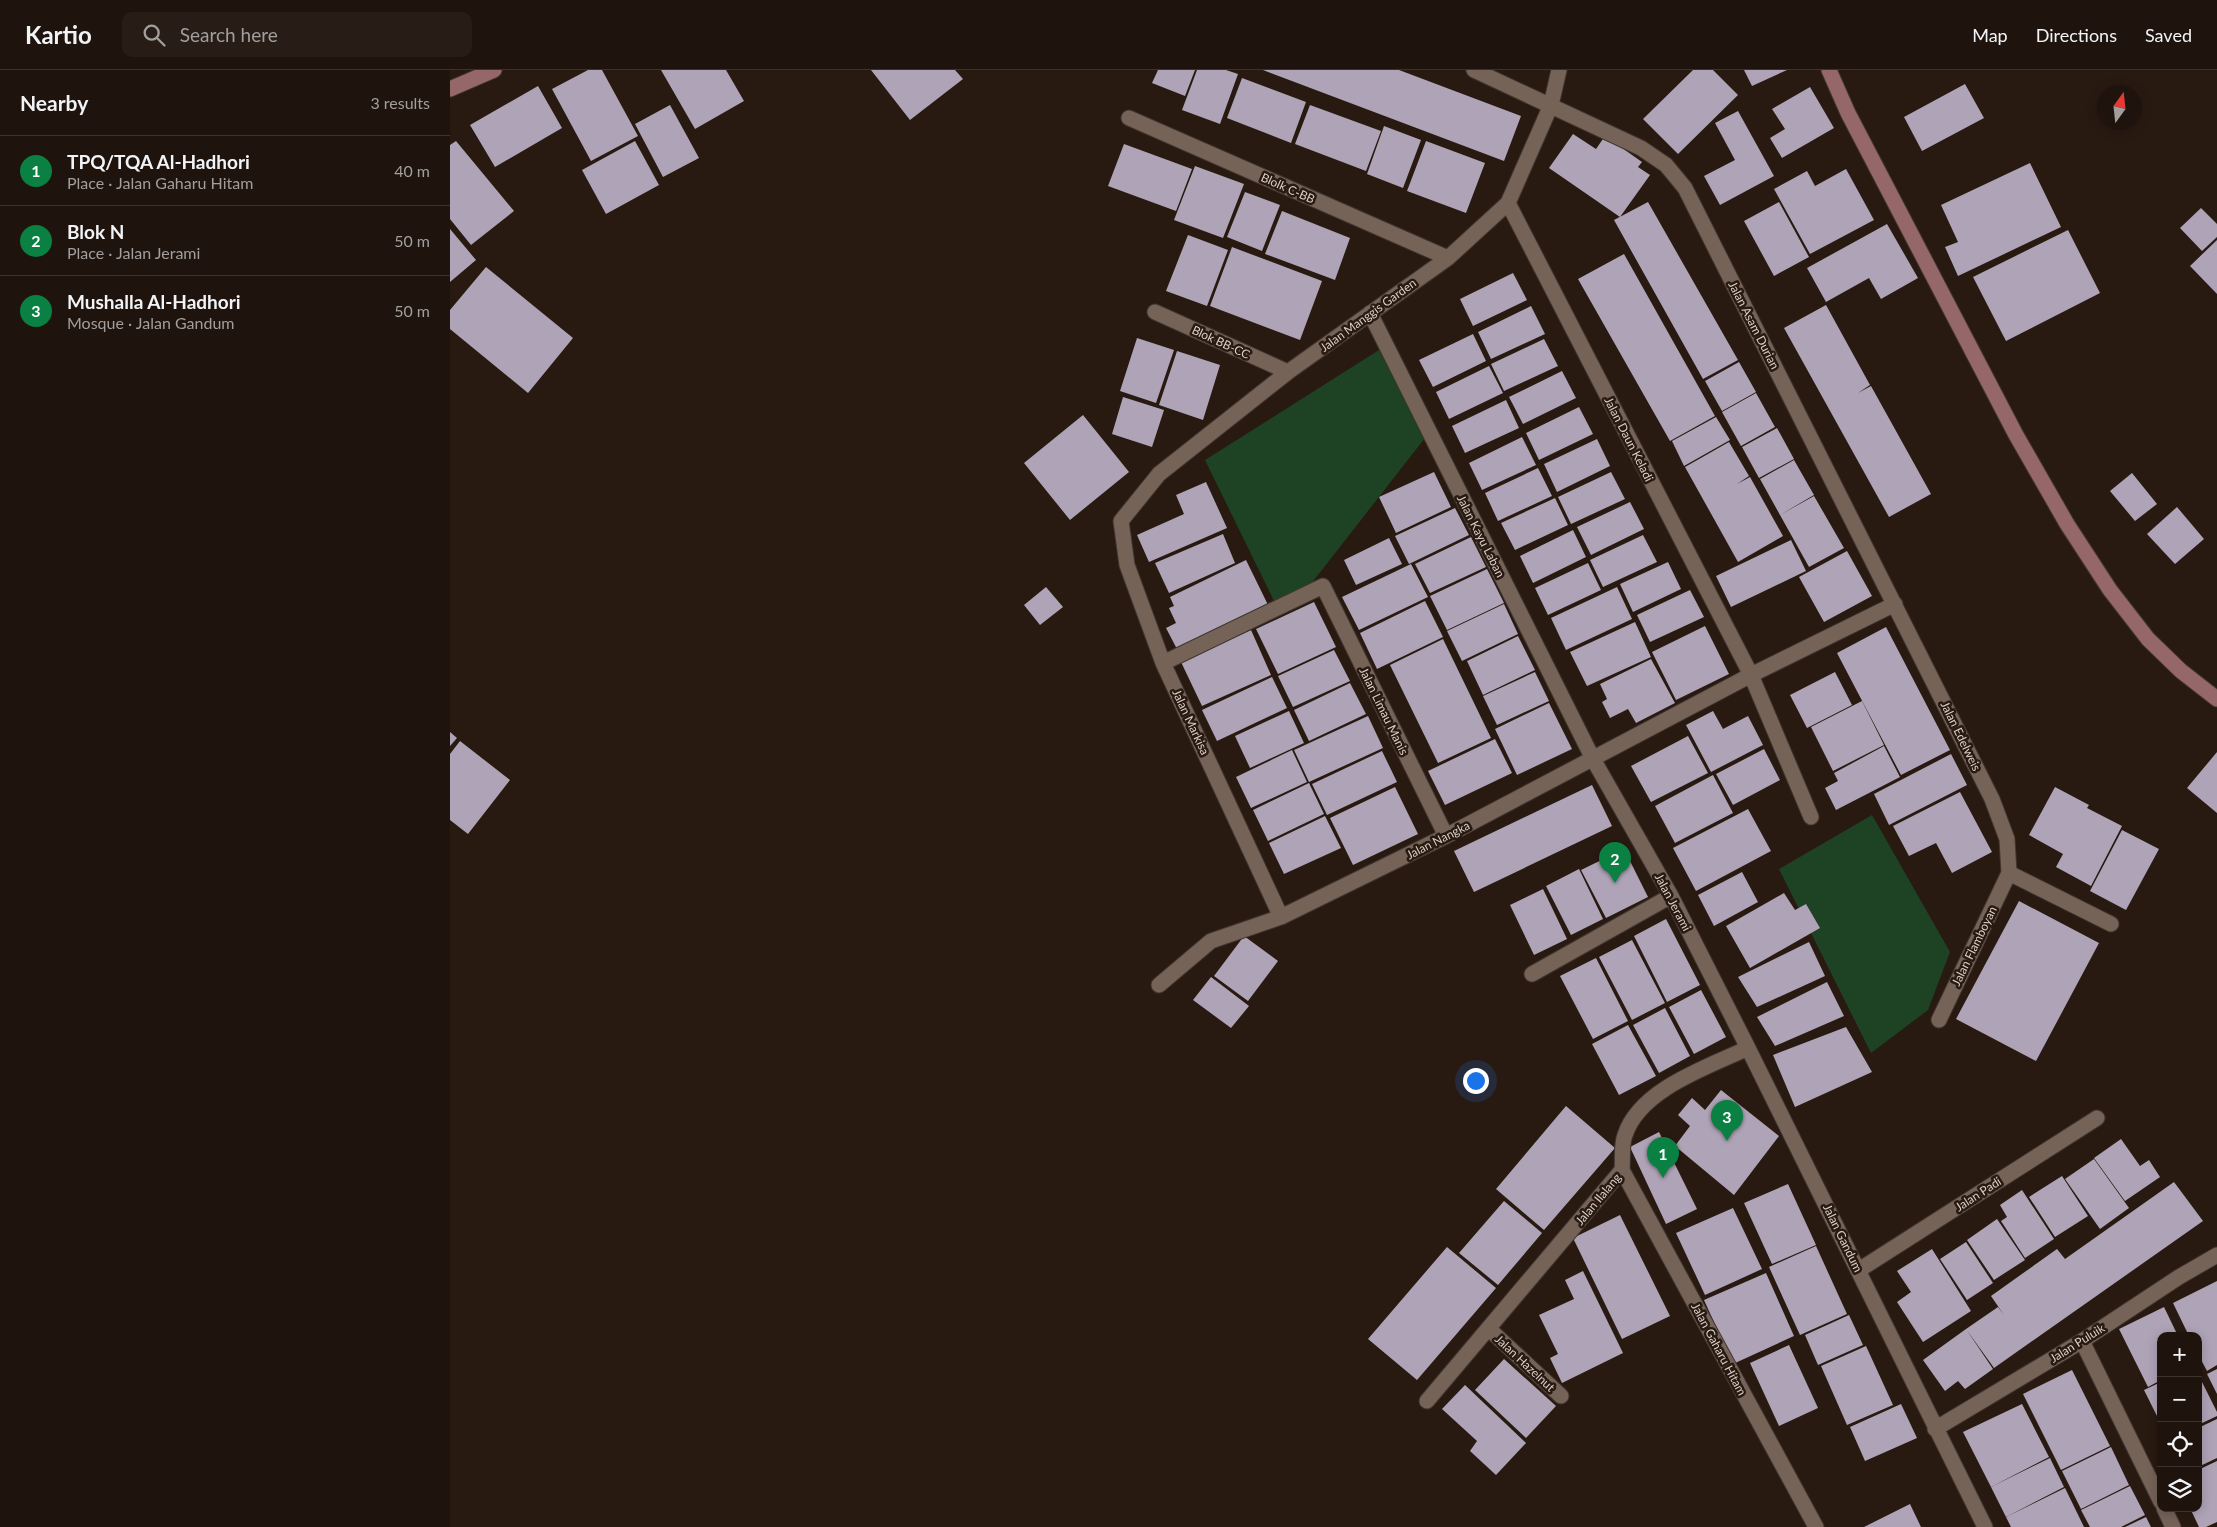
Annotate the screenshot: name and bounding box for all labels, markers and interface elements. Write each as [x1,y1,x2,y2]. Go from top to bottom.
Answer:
search box [122,12,472,57]
text: Kartio [25,20,92,49]
icon: search [140,21,168,49]
text: Search here [180,23,278,46]
text: Map [1972,24,2008,46]
text: Directions [2036,24,2117,46]
text: Saved [2145,24,2192,46]
north arrow [2097,85,2142,130]
text: Nearby [20,90,88,115]
text: 3 results [370,93,430,112]
text: TPQ/TQA Al-Hadhori [67,150,250,173]
text: 1 [31,161,41,180]
text: 40 m [394,161,430,180]
street label: Blolk C-BB [1259,170,1317,207]
text: Place · Jalan Gaharu Hitam [67,173,253,192]
text: Blok N [67,220,124,243]
text: 2 [31,231,41,250]
text: 50 m [394,231,430,250]
text: Place · Jalan Jerami [67,243,200,262]
street label: Jalan Manggis Garden [1317,275,1419,355]
street label: Jalan Asam Durian [1725,278,1783,372]
text: Mushalla Al-Hadhori [67,290,241,313]
text: 3 [31,301,41,320]
text: 50 m [394,301,430,320]
text: Mosque · Jalan Gandum [67,313,235,332]
street label: Blok BB-CC [1190,322,1252,362]
street label: Jalan Daun Keladi [1601,394,1657,484]
street label: Jalan Kayu Laban [1454,492,1508,580]
street label: Jalan Limau Manis [1356,665,1412,757]
street label: Jalan Markisa [1169,687,1213,757]
street label: Jalan Edelweis [1938,699,1984,773]
street label: Jalan Nangka [1404,818,1472,862]
pin: 2 [1599,842,1631,883]
street label: Jalan Jerami [1652,871,1695,934]
street label: Jalan Flamboyan [1948,904,2000,988]
your location [1463,1068,1489,1094]
pin: 3 [1711,1100,1743,1141]
pin: 1 [1647,1137,1679,1178]
street label: Jalan Ilalang [1572,1170,1624,1228]
street label: Jalan Padi [1952,1174,2004,1214]
street label: Jalan Gandum [1820,1201,1866,1275]
street label: Jalan Gaharu Hitam [1688,1300,1750,1398]
street label: Jalan Puluik [2047,1320,2108,1366]
street label: Jalan Hazelnut [1492,1331,1559,1395]
map controls [2157,1332,2202,1512]
button: + [2157,1332,2202,1377]
button: − [2157,1377,2202,1422]
button: locate [2157,1422,2202,1467]
button: layers [2157,1467,2202,1512]

